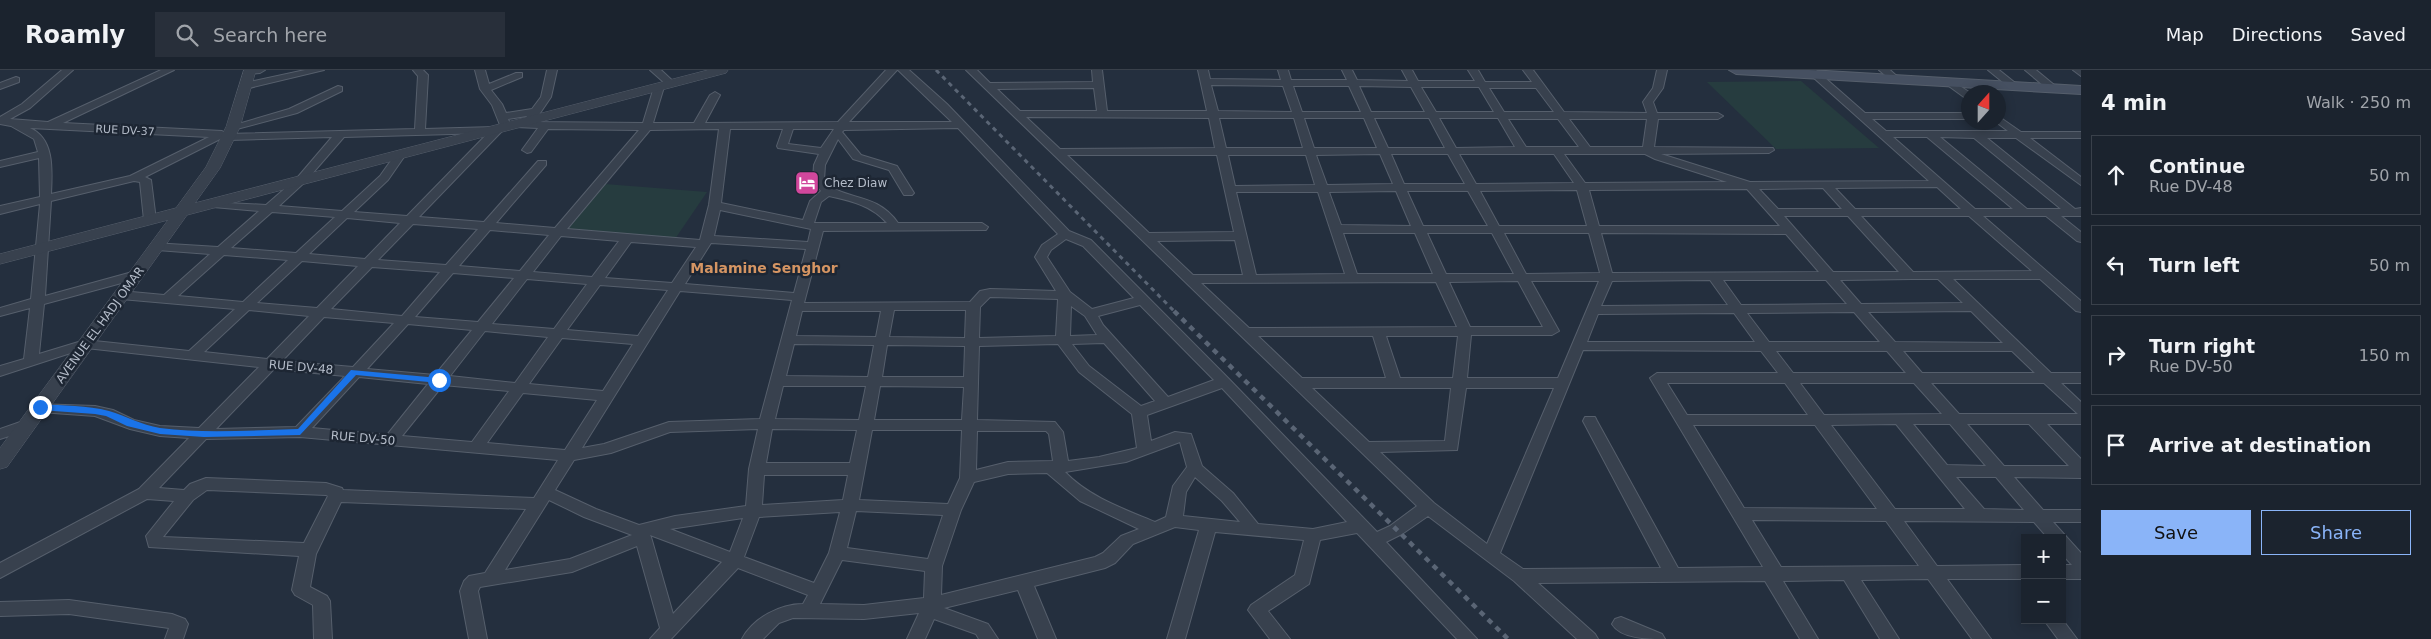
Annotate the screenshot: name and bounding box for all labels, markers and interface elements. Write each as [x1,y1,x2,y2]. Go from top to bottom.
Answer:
search box [155,12,505,57]
text: Roamly [25,21,125,49]
icon: search [173,21,201,49]
text: Search here [213,24,327,46]
text: Map [2166,24,2204,45]
text: Directions [2232,24,2322,45]
text: Saved [2350,24,2406,45]
north arrow [1961,85,2006,130]
text: 4 min [2101,91,2167,115]
text: Walk · 250 m [2306,93,2411,112]
street label: RUE DV-37 [95,122,155,139]
text: Continue [2149,155,2245,177]
icon: ahead [2102,161,2130,189]
text: 50 m [2369,166,2410,185]
hotel icon: Chez Diaw [794,170,820,196]
place label: Chez Diaw [824,176,887,190]
text: Rue DV-48 [2149,177,2233,196]
icon: left [2102,251,2130,279]
text: Turn left [2149,254,2240,276]
text: 50 m [2369,256,2410,275]
district label: Malamine Senghor [690,260,838,276]
street label: AVENUE EL HADJ OMAR [53,264,147,386]
text: Turn right [2149,335,2255,357]
icon: right [2102,341,2130,369]
text: 150 m [2359,346,2410,365]
street label: RUE DV-48 [268,357,334,377]
text: Rue DV-50 [2149,357,2233,376]
route start [428,369,451,392]
route end [29,396,52,419]
street label: RUE DV-50 [330,428,396,448]
icon: arrive [2102,431,2130,459]
text: Arrive at destination [2149,434,2371,456]
button: Save [2101,510,2251,555]
button: Share [2261,510,2411,555]
map controls [2021,534,2066,624]
button: + [2021,534,2066,579]
button: − [2021,579,2066,624]

